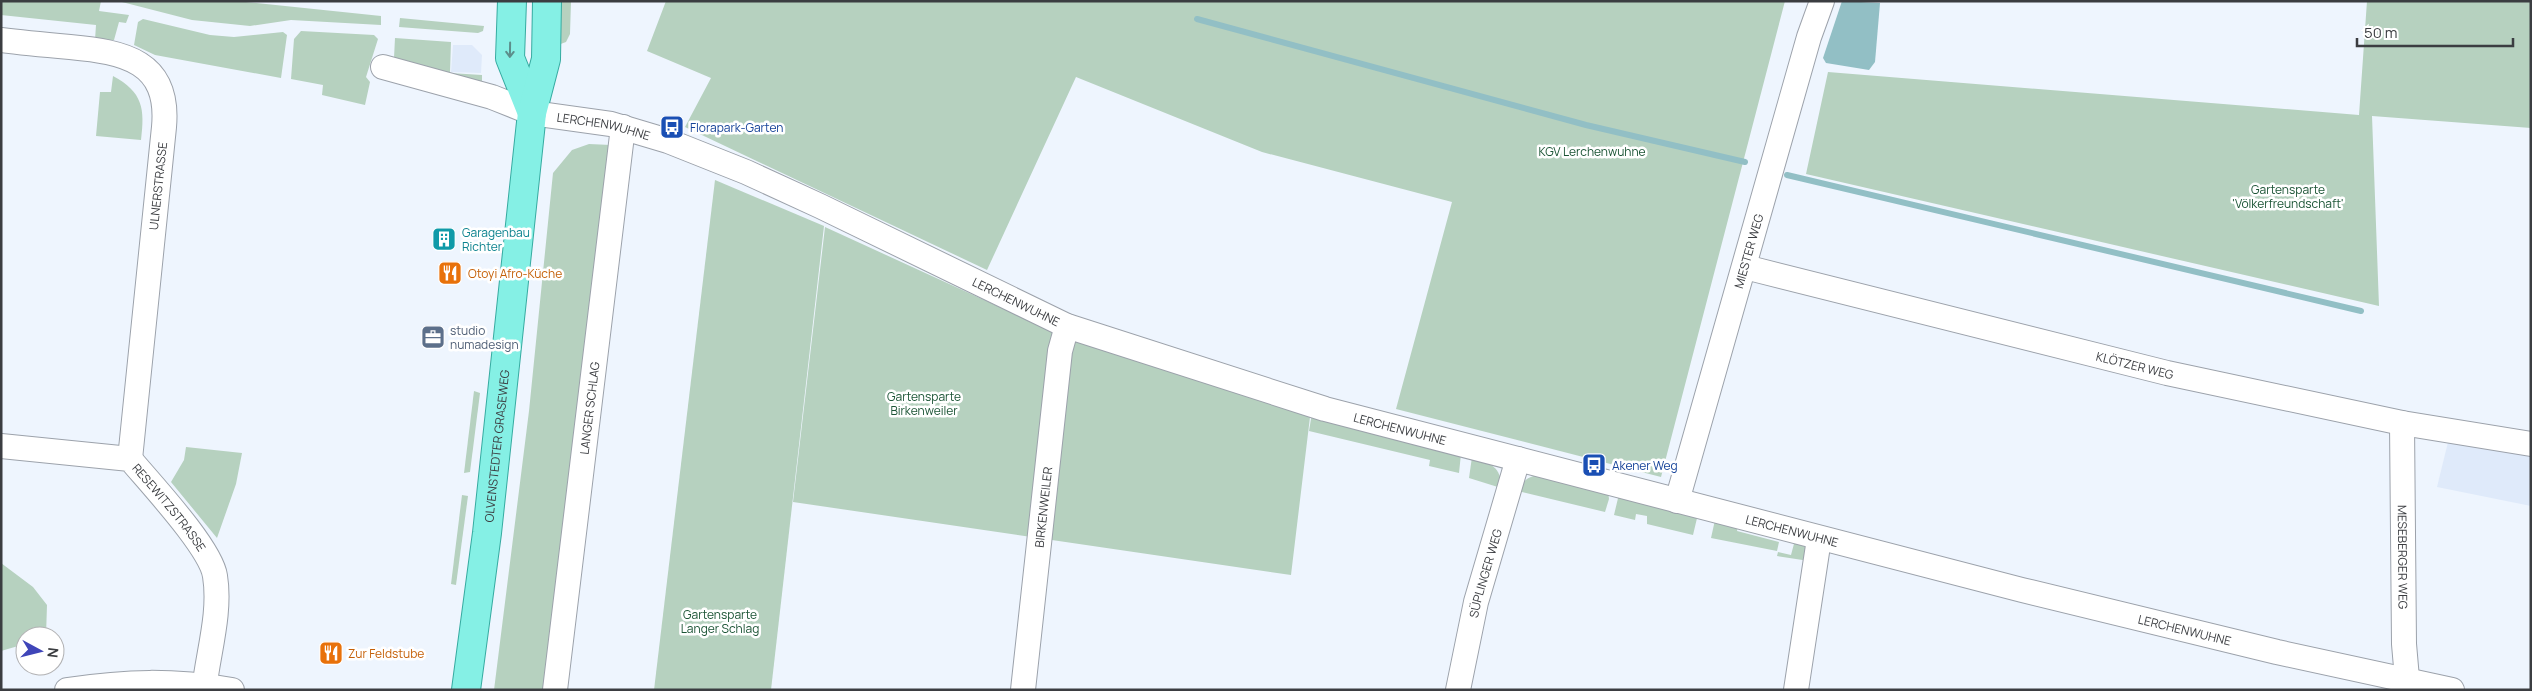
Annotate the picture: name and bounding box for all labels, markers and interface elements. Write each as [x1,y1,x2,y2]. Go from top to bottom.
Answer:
scale bar [2357,15,2513,47]
text: 50 m [2364,22,2398,43]
one-way arrow [506,42,515,58]
street label: LERCHENWUHNE [556,108,653,144]
bus stop icon: Florapark-Garten [659,114,685,140]
place label: Florapark-Garten [690,119,783,136]
street label: ULNERSTRASSE [145,141,171,231]
park label: KGV Lerchenwuhne [1538,143,1646,160]
park label: Gartensparte 'Völkerfreundschaft' [2232,181,2344,212]
street label: MIESTER WEG [1729,211,1767,290]
place label: Garagenbau Richter [462,224,530,255]
building icon: Garagenbau Richter [431,226,457,252]
restaurant icon: Otoyi Afro-Küche [437,260,463,286]
place label: Otoyi Afro-Küche [468,265,562,282]
street label: LERCHENWUHNE [970,273,1063,330]
place label: studio numadesign [450,322,519,353]
office icon: studio numadesign [420,324,446,350]
street label: KLÖTZER WEG [2094,347,2176,383]
street label: LANGER SCHLAG [575,360,603,455]
street label: OLVENSTEDTER GRASEWEG [480,368,513,523]
park label: Gartensparte Birkenweiler [887,388,961,419]
street label: LERCHENWUHNE [1352,408,1449,449]
bus stop icon: Akener Weg [1581,452,1607,478]
place label: Akener Weg [1612,457,1678,474]
street label: RESEWITZSTRASSE [129,460,210,555]
street label: BIRKENWEILER [1030,465,1056,548]
street label: MESEBERGER WEG [2394,505,2412,610]
street label: LERCHENWUHNE [1744,510,1841,551]
street label: SÜPLINGER WEG [1465,526,1506,619]
park label: Gartensparte Langer Schlag [681,606,759,637]
street label: LERCHENWUHNE [2136,610,2233,649]
north arrow [15,626,65,676]
restaurant icon: Zur Feldstube [318,640,344,666]
place label: Zur Feldstube [348,645,424,662]
text: N [43,646,63,659]

